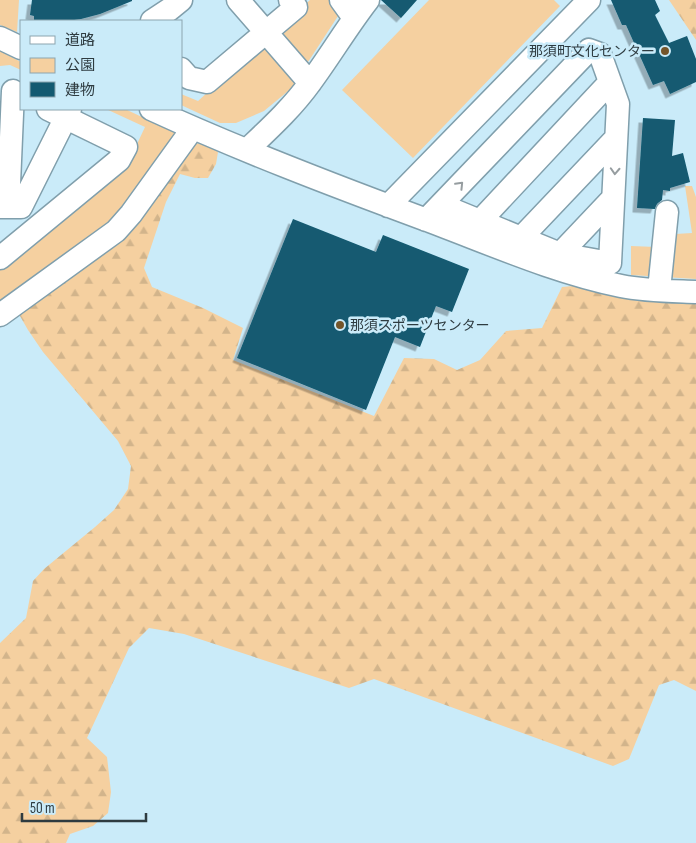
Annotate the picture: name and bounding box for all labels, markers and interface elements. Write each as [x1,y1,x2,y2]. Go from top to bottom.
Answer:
legend [20,20,182,110]
text: 道路 [65,31,95,50]
place label: 那須町文化センター [529,43,655,60]
marker: 那須町文化センター [659,45,671,57]
text: 公園 [65,56,95,75]
text: 建物 [65,81,95,100]
one-way arrow [609,168,620,176]
one-way arrow [454,182,463,191]
place label: 那須スポーツセンター [350,317,490,334]
marker: 那須スポーツセンター [334,319,346,331]
scale bar [22,790,146,822]
text: 50 m [30,799,55,818]

